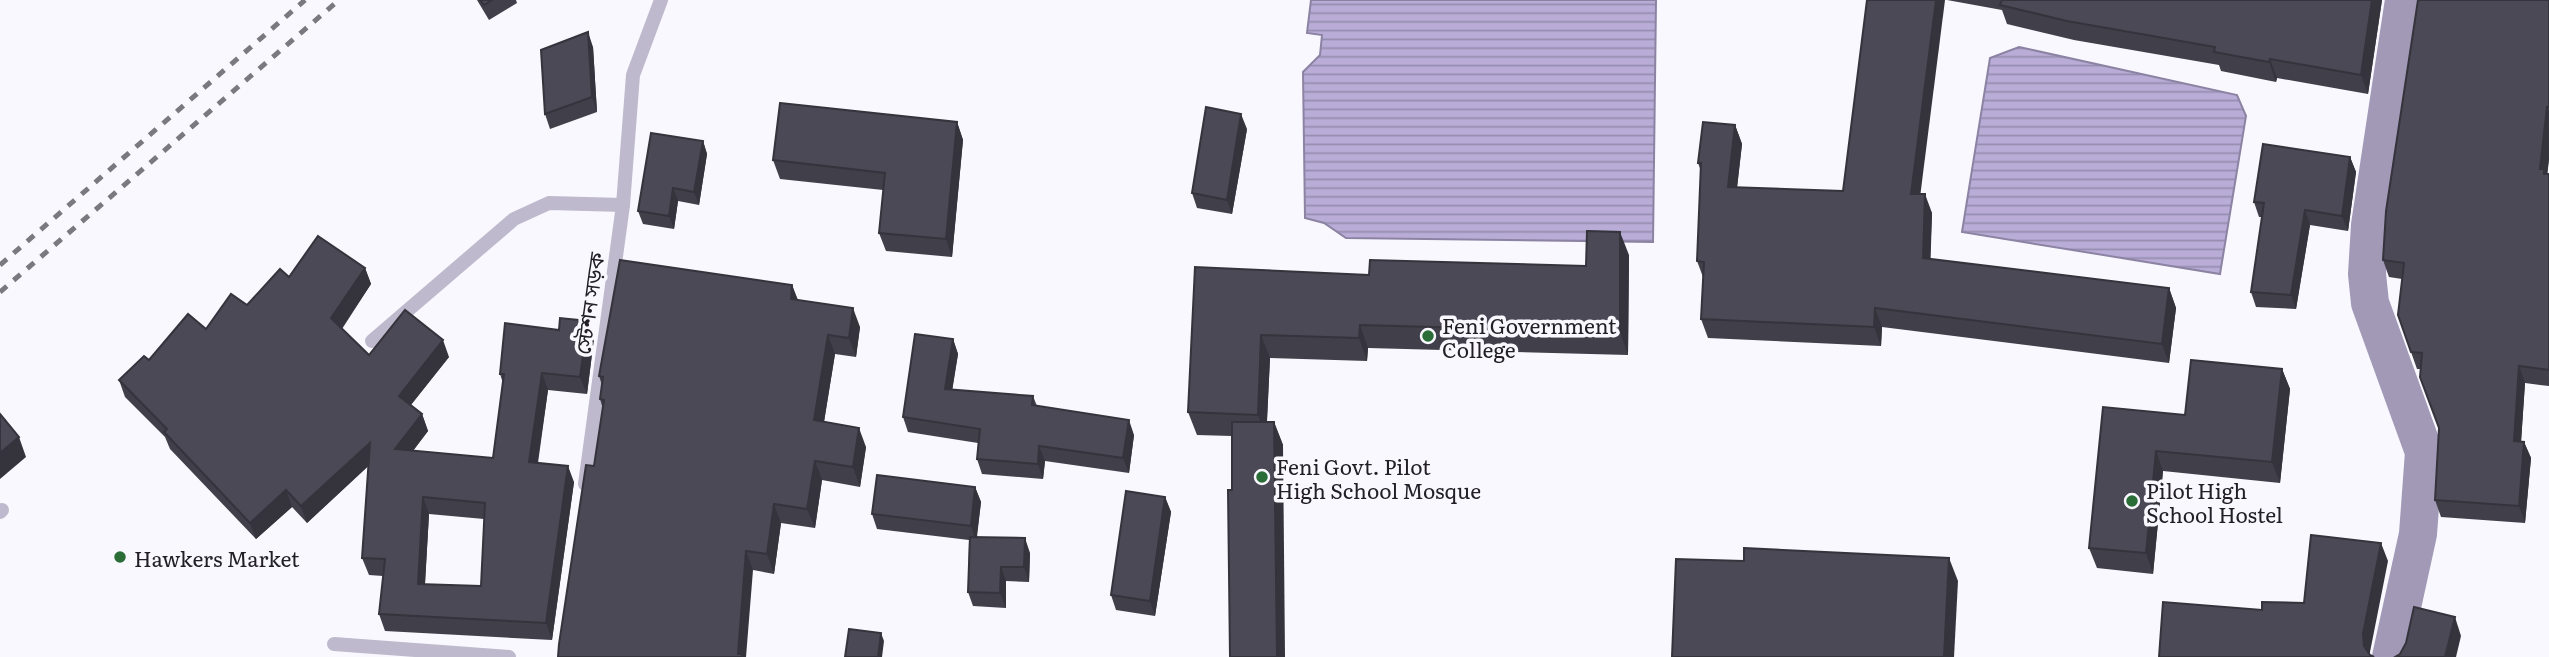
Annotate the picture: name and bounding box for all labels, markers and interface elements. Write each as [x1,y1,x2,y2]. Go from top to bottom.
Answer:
street label: স্টেশন সড়ক [566,249,611,356]
place label: Feni Government College [1442,309,1617,364]
marker: Feni Government College [1420,328,1436,344]
place label: Feni Govt. Pilot High School Mosque [1276,450,1481,505]
marker: Feni Govt. Pilot High School Mosque [1254,469,1270,485]
place label: Pilot High School Hostel [2146,474,2283,529]
marker: Pilot High School Hostel [2124,493,2140,509]
place label: Hawkers Market [134,542,300,573]
marker: Hawkers Market [112,549,128,565]

